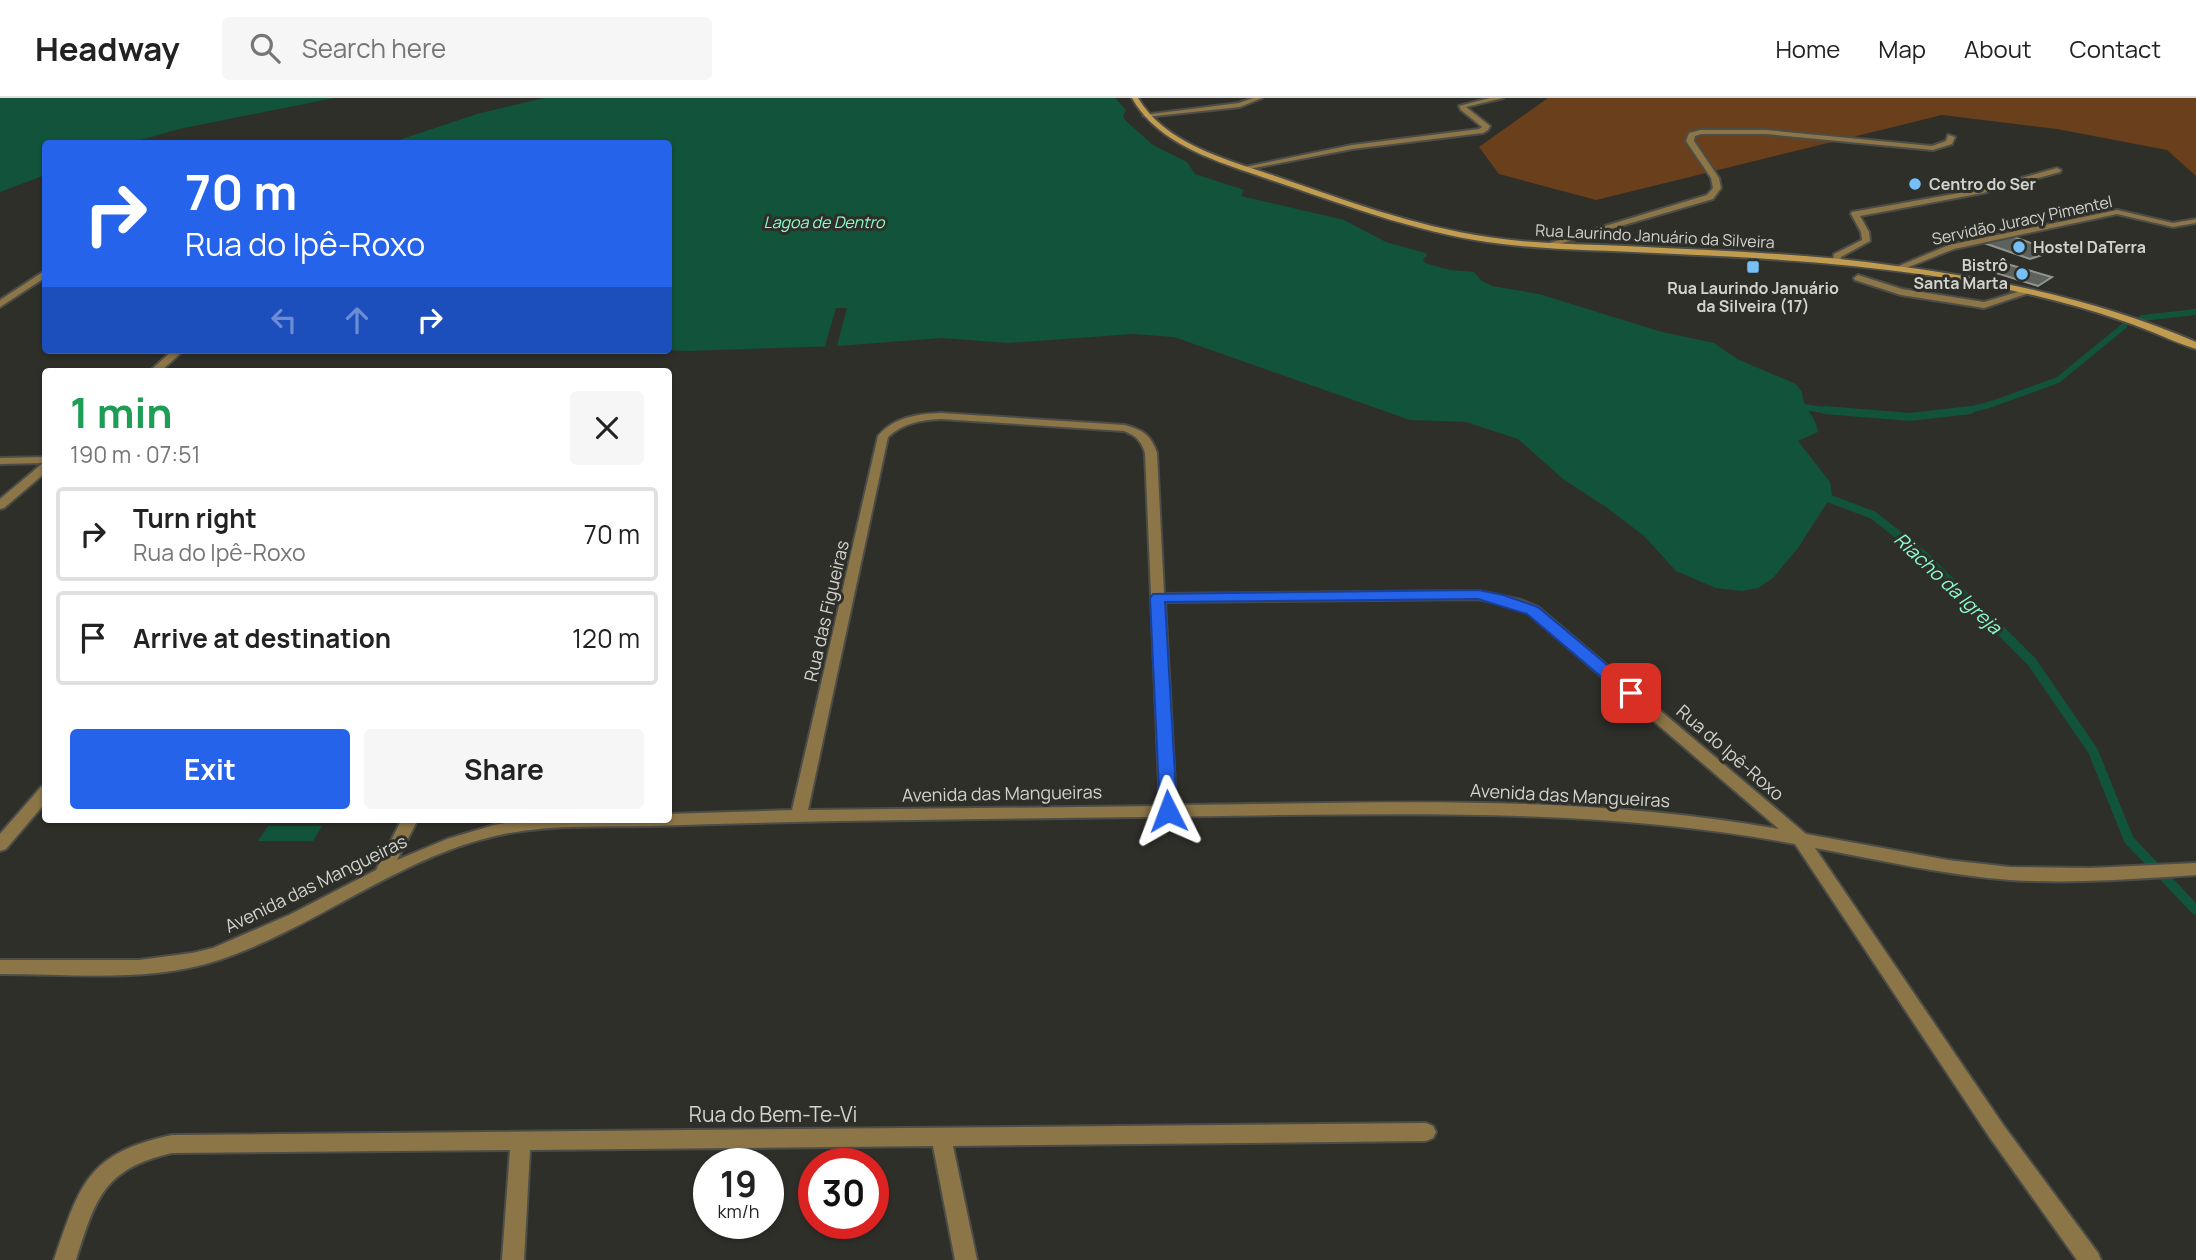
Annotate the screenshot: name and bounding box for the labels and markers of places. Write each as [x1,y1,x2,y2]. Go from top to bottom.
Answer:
place label: Centro do Ser [1929,173,2036,195]
marker: Centro do Ser [1907,176,1923,192]
place label: Hostel DaTerra [2033,236,2146,258]
marker: Hostel DaTerra [2011,239,2027,255]
place label: Bistrô Santa Marta [1913,254,2008,294]
marker: Rua Laurindo Januário da Silveira (17) [1745,259,1761,275]
marker: Bistrô Santa Marta [2014,266,2030,282]
place label: Rua Laurindo Januário da Silveira (17) [1667,277,1839,317]
pin [1601,663,1661,723]

